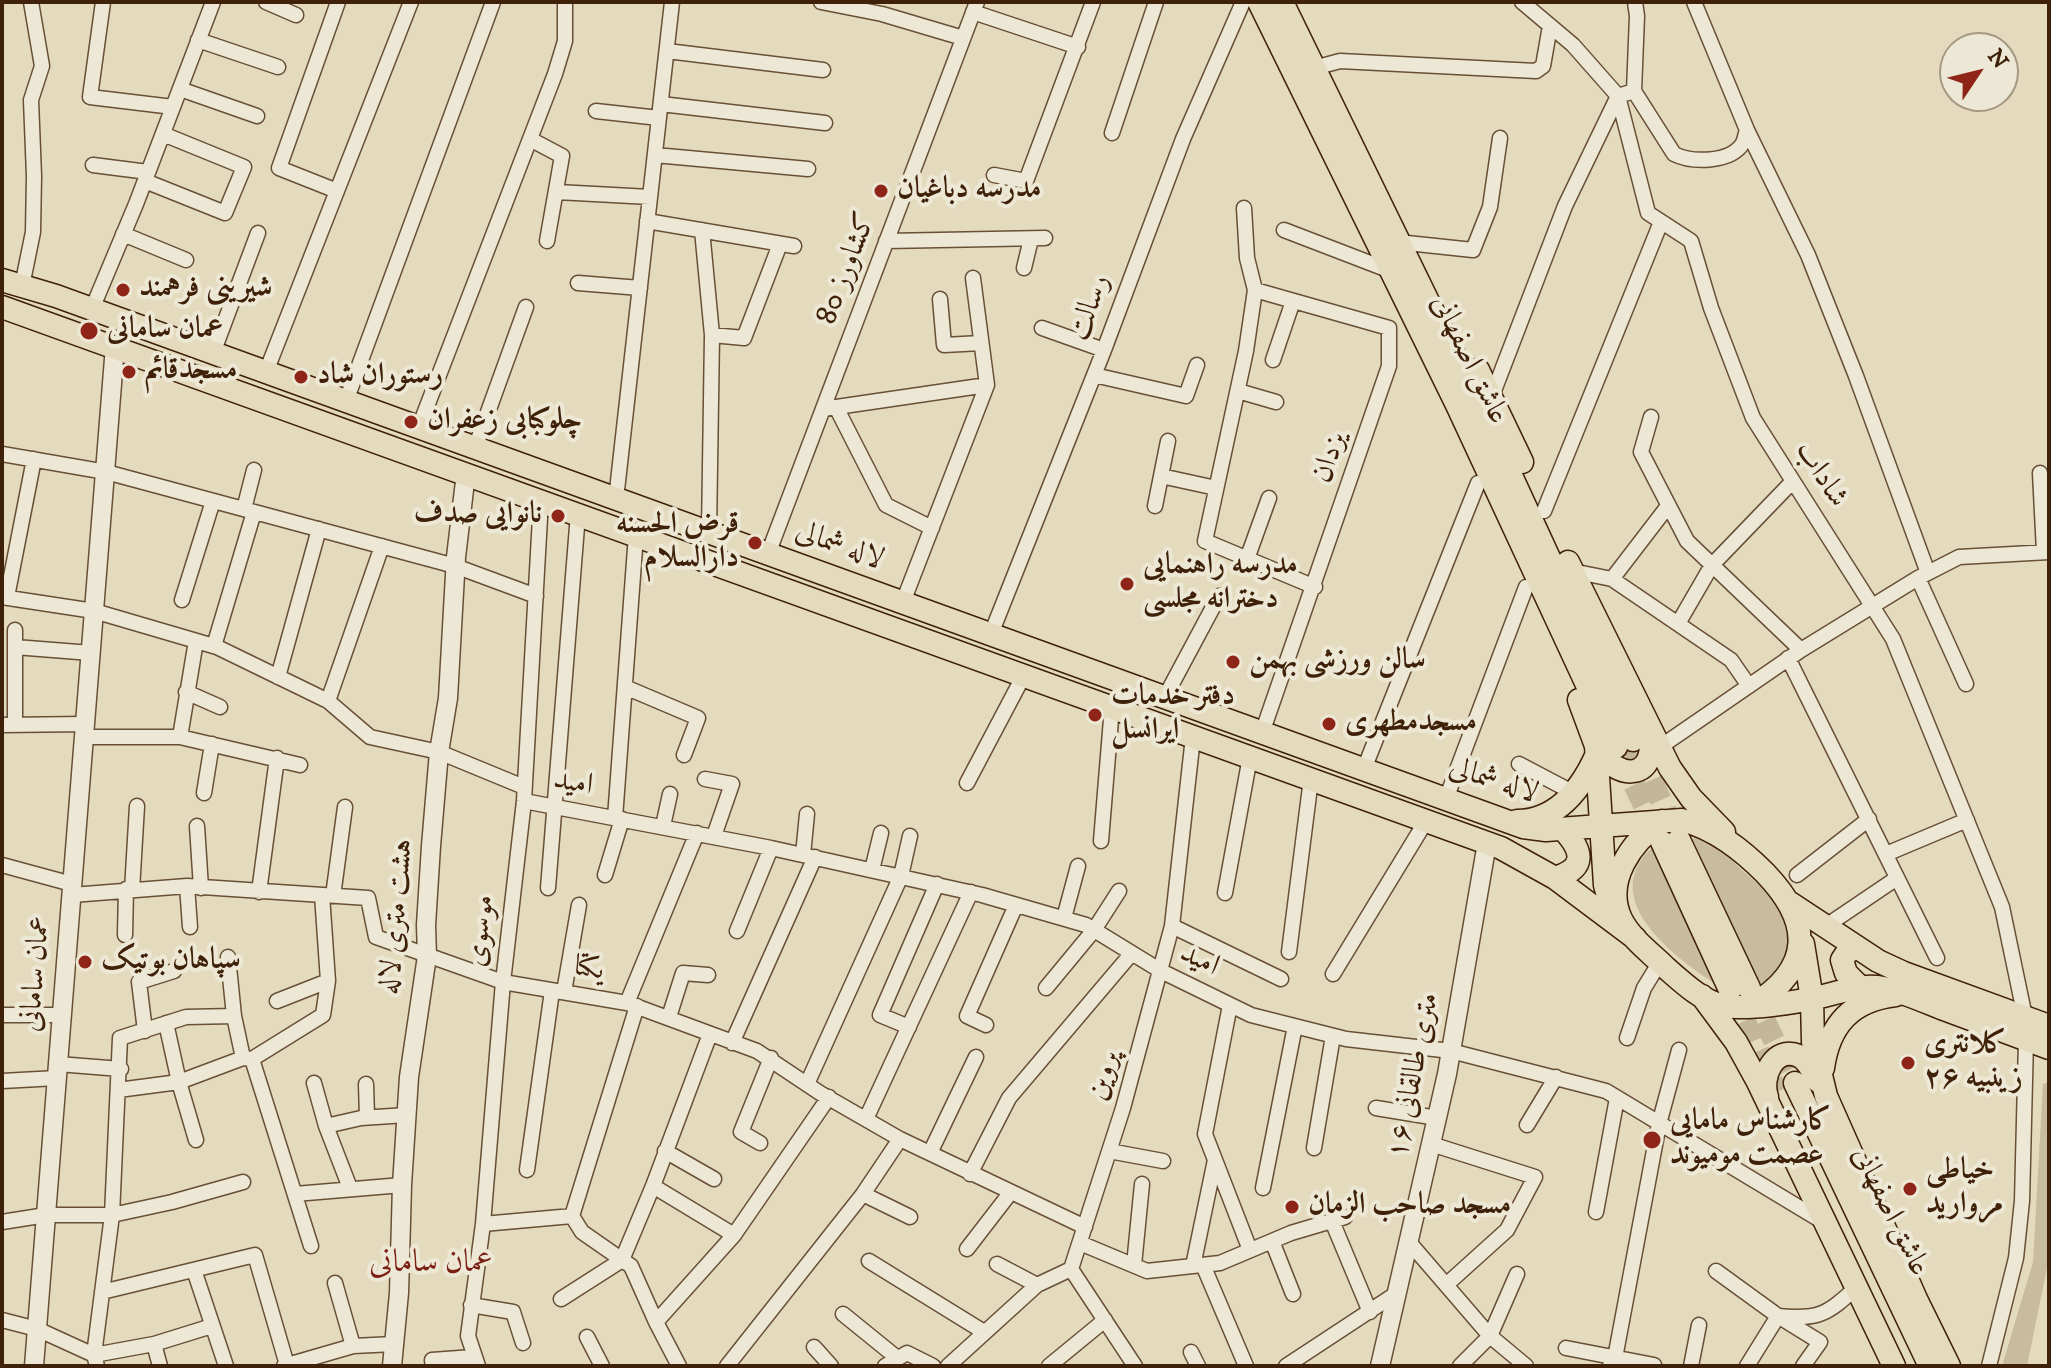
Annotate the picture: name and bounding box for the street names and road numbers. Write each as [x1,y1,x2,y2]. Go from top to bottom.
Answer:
street label: کشاورز 80 [810,208,886,330]
street label: رسالت [1063,270,1119,346]
street label: عاشق اصفهانی [1421,289,1515,431]
street label: یزدان [1306,428,1356,488]
street label: شاداب [1785,435,1855,515]
street label: لاله شمالی [790,514,888,580]
street label: لاله شمالی [1444,751,1542,813]
street label: امید [550,763,596,805]
street label: هشت متری لاله [373,837,423,997]
street label: موسوی [460,893,504,969]
street label: عمان سامانی [14,915,60,1033]
street label: امید [1173,936,1225,986]
street label: یکتا [571,950,607,990]
street label: ۱۶ متری طالقانی [1381,990,1449,1162]
street label: پروین [1081,1047,1129,1105]
street label: عاشق اصفهانی [1842,1141,1936,1283]

